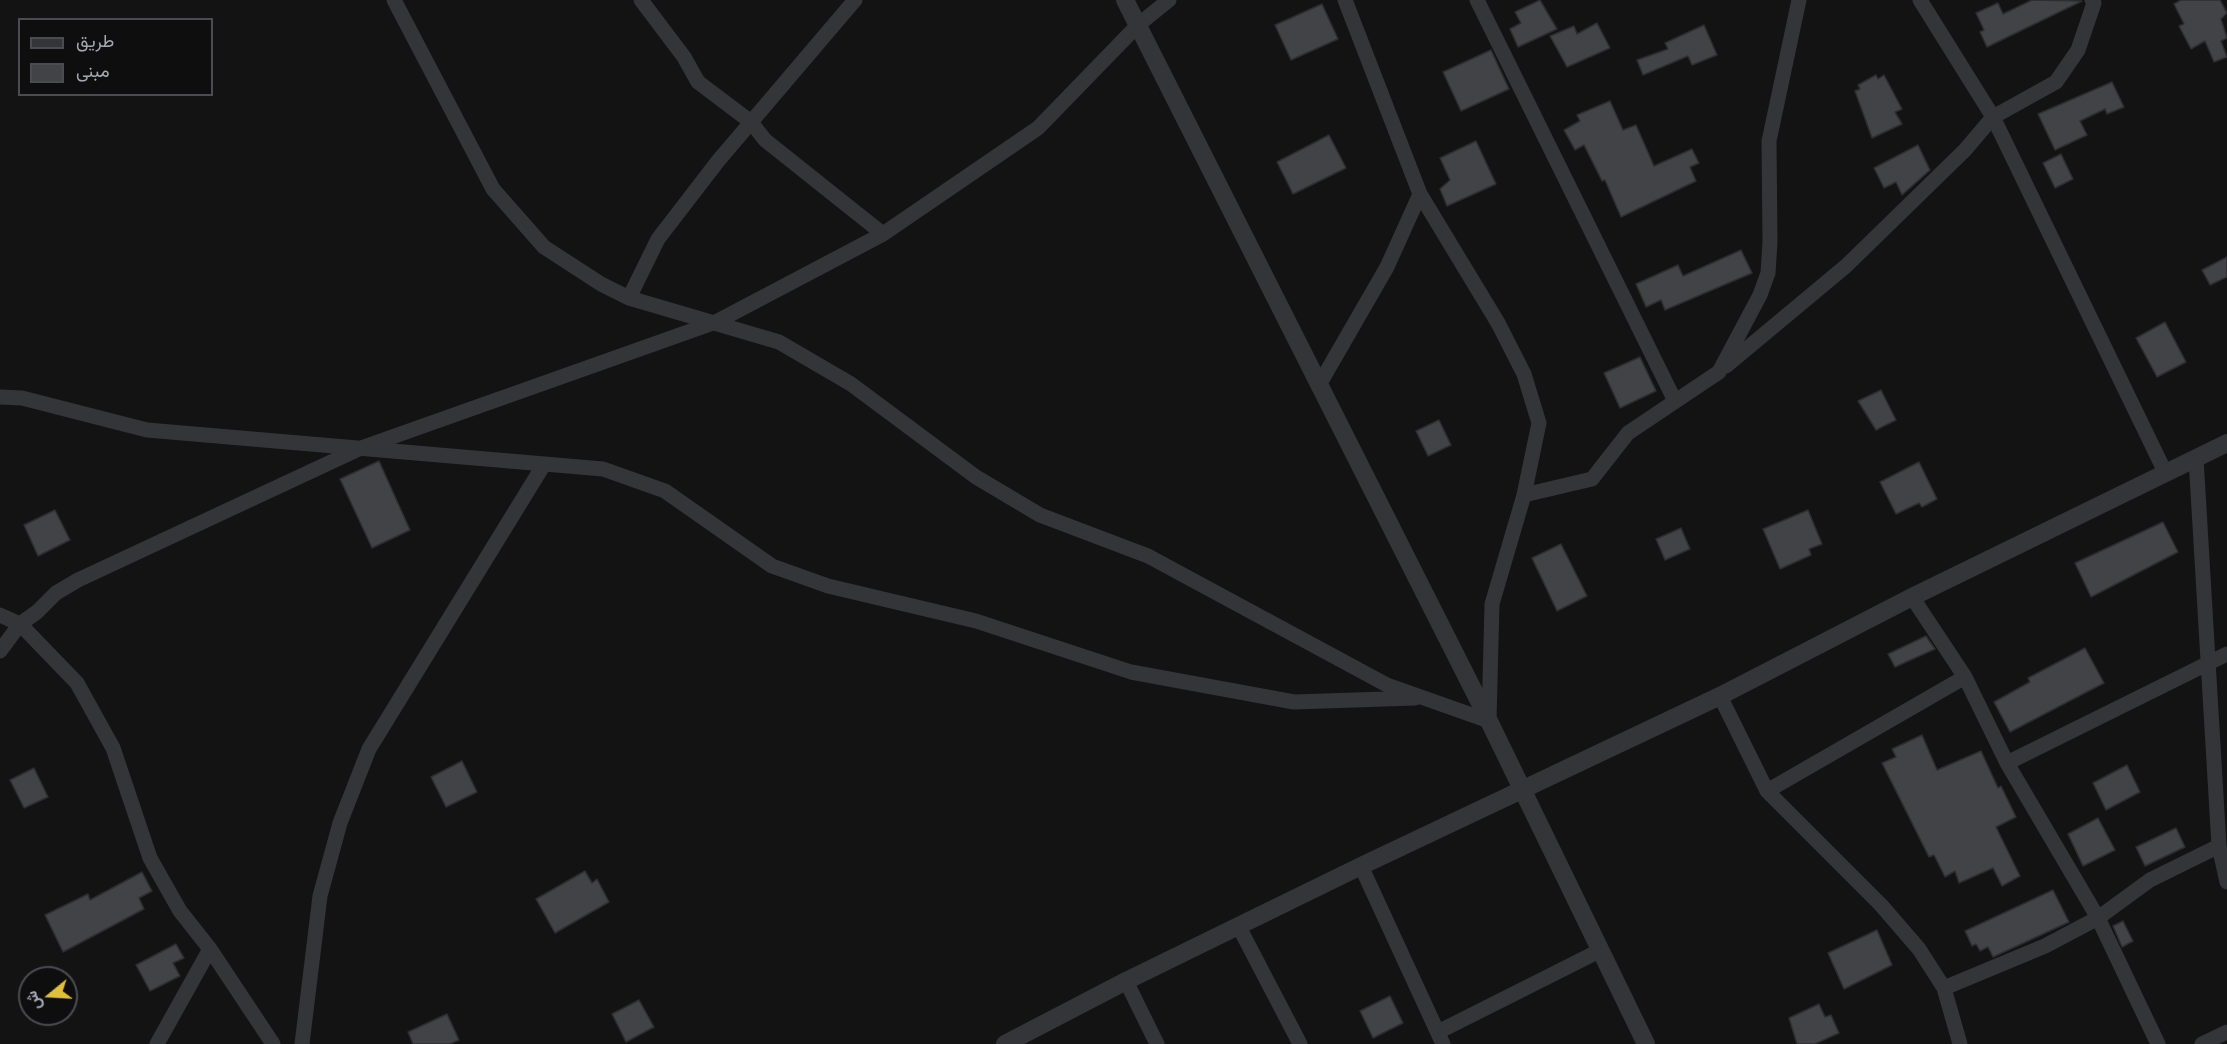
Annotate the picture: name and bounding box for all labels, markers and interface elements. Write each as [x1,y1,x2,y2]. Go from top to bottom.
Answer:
legend [18,18,213,96]
text: طريق [76,29,114,52]
text: مبنى [76,59,110,82]
north arrow [18,966,78,1026]
text: ش [20,989,45,1013]

